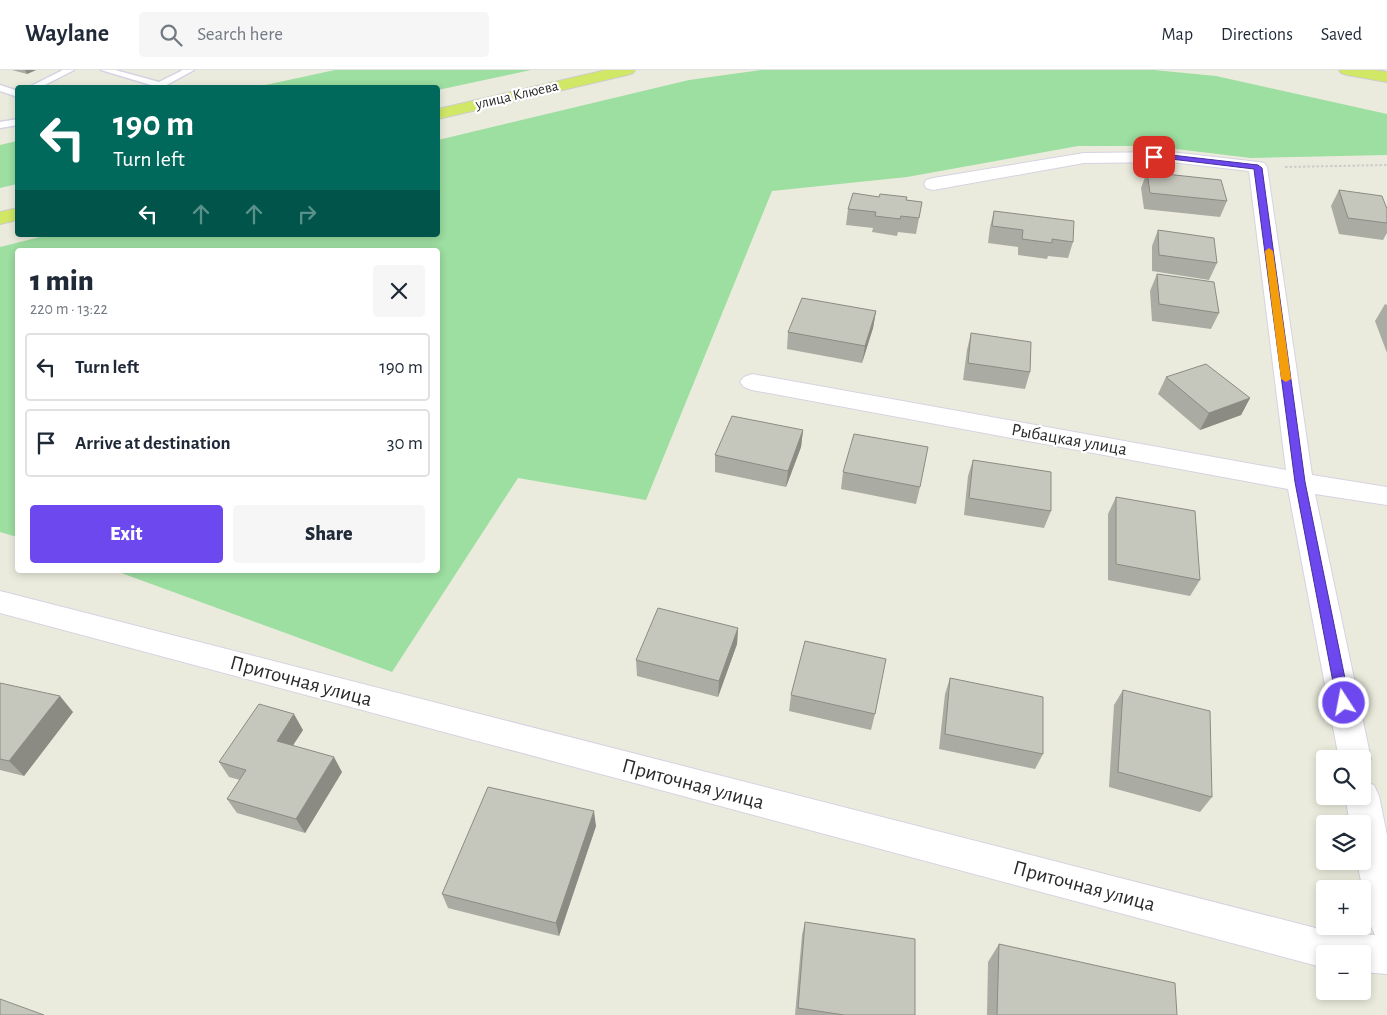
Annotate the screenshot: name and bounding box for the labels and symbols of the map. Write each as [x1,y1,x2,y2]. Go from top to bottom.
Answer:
street label: улица Клюева [473,78,560,112]
pin [1133,136,1175,178]
street label: Рыбацкая улица [1010,420,1128,459]
street label: Приточная улица [228,652,375,710]
position arrow [1317,676,1369,728]
street label: Приточная улица [620,755,767,813]
street label: Приточная улица [1011,857,1158,915]

